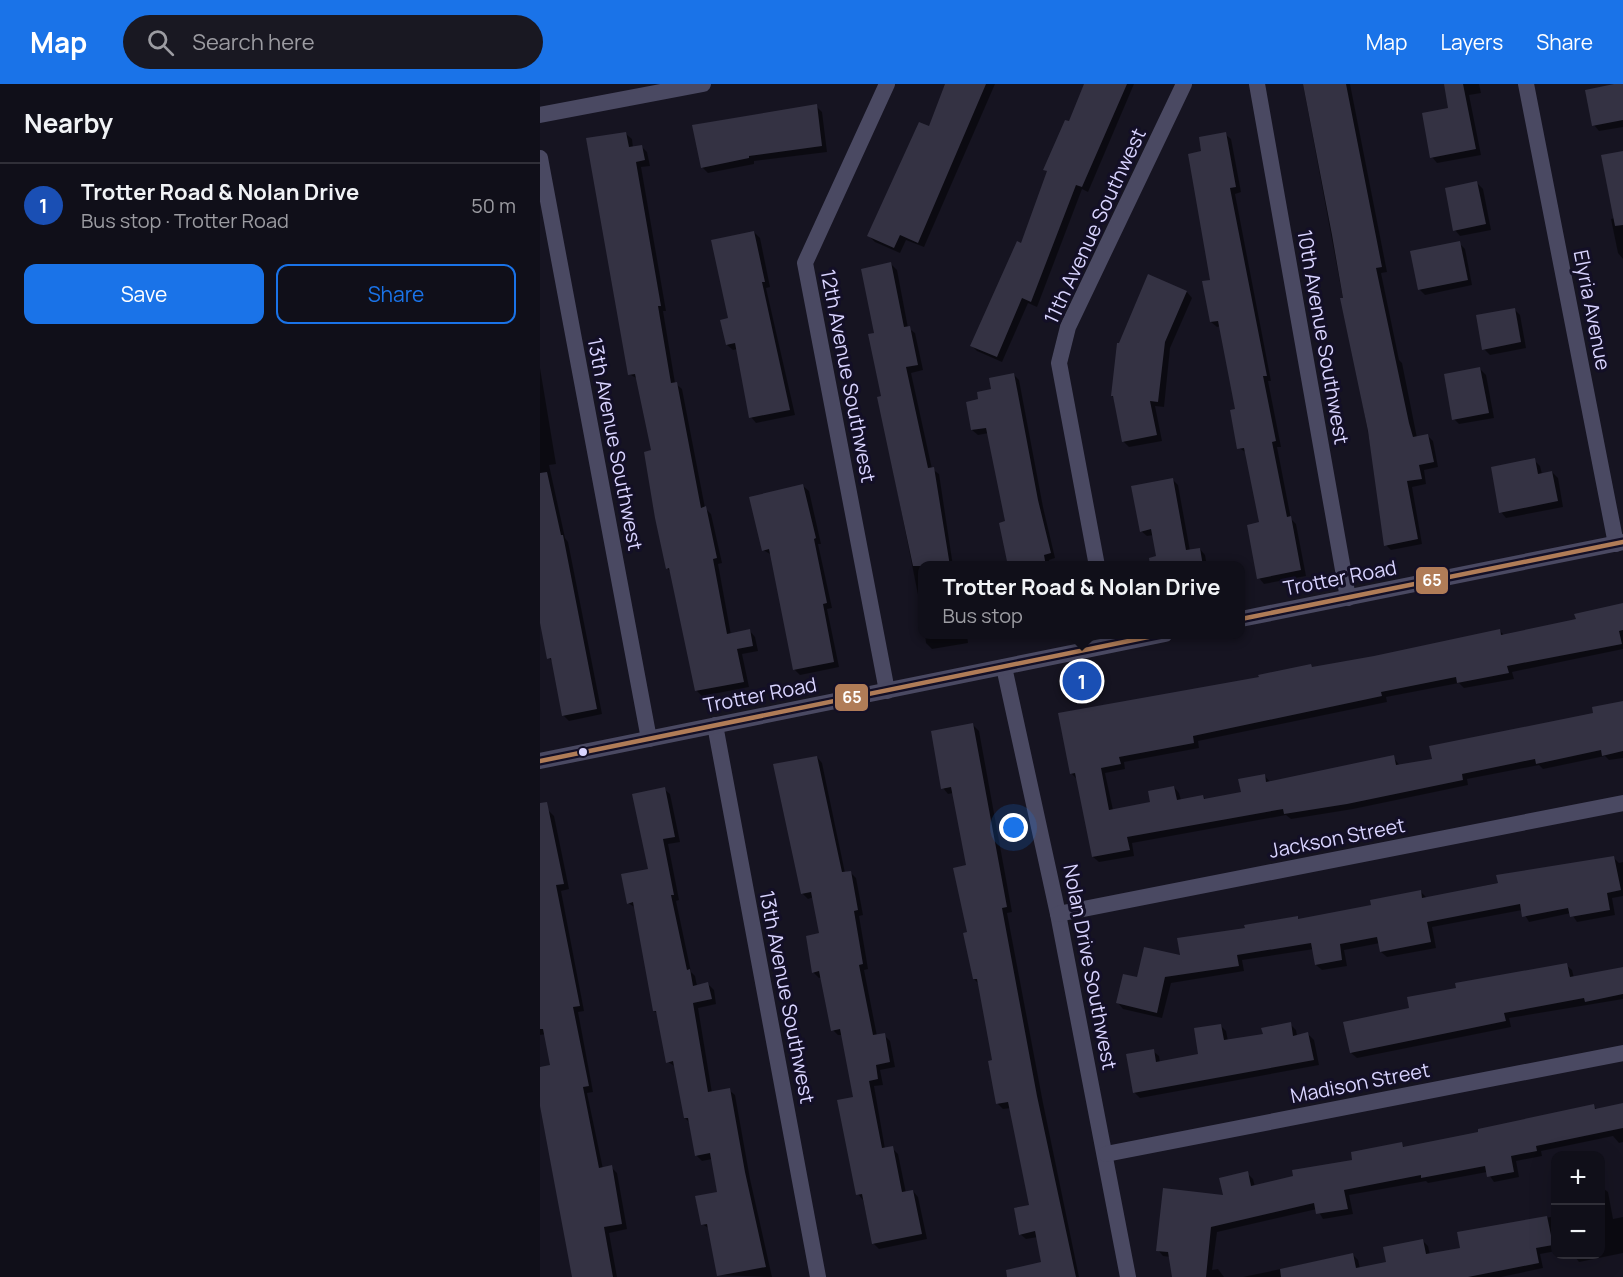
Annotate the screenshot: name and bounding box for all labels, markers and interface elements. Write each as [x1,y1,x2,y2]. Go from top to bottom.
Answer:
search box [123,15,543,69]
text: Map [30,23,87,61]
icon: search [144,26,177,59]
text: Search here [192,27,315,57]
text: Map [1366,28,1407,56]
text: Layers [1440,28,1503,56]
text: Share [1536,28,1593,56]
text: Nearby [24,105,113,141]
street label: 11th Avenue Southwest [1037,124,1152,328]
text: Trotter Road & Nolan Drive [81,177,359,207]
text: 1 [39,192,48,219]
text: 50 m [471,192,516,219]
text: Bus stop · Trotter Road [81,207,289,234]
street label: 10th Avenue Southwest [1291,227,1356,446]
street label: Elyria Avenue [1568,247,1617,372]
button: Save [24,264,264,324]
button: Share [276,264,516,324]
street label: 12th Avenue Southwest [815,267,882,485]
street label: 13th Avenue Southwest [582,335,649,553]
street label: Trotter Road [1281,553,1399,602]
popup [918,561,1245,639]
line badge: 65 [1415,566,1449,595]
text: 65 [1422,569,1442,591]
text: Trotter Road & Nolan Drive [942,572,1221,602]
text: Bus stop [942,602,1023,629]
pin: 1 [1062,658,1102,704]
street label: Trotter Road [701,670,819,719]
line badge: 65 [834,683,869,712]
text: 65 [842,686,862,708]
unlabelled marker [577,746,589,758]
street label: Jackson Street [1267,811,1407,864]
your location [999,813,1028,842]
street label: Nolan Drive Southwest [1057,862,1124,1072]
street label: 13th Avenue Southwest [754,888,821,1106]
street label: Madison Street [1288,1056,1432,1109]
map controls [1551,1151,1605,1259]
button: + [1551,1151,1605,1205]
button: − [1551,1205,1605,1259]

